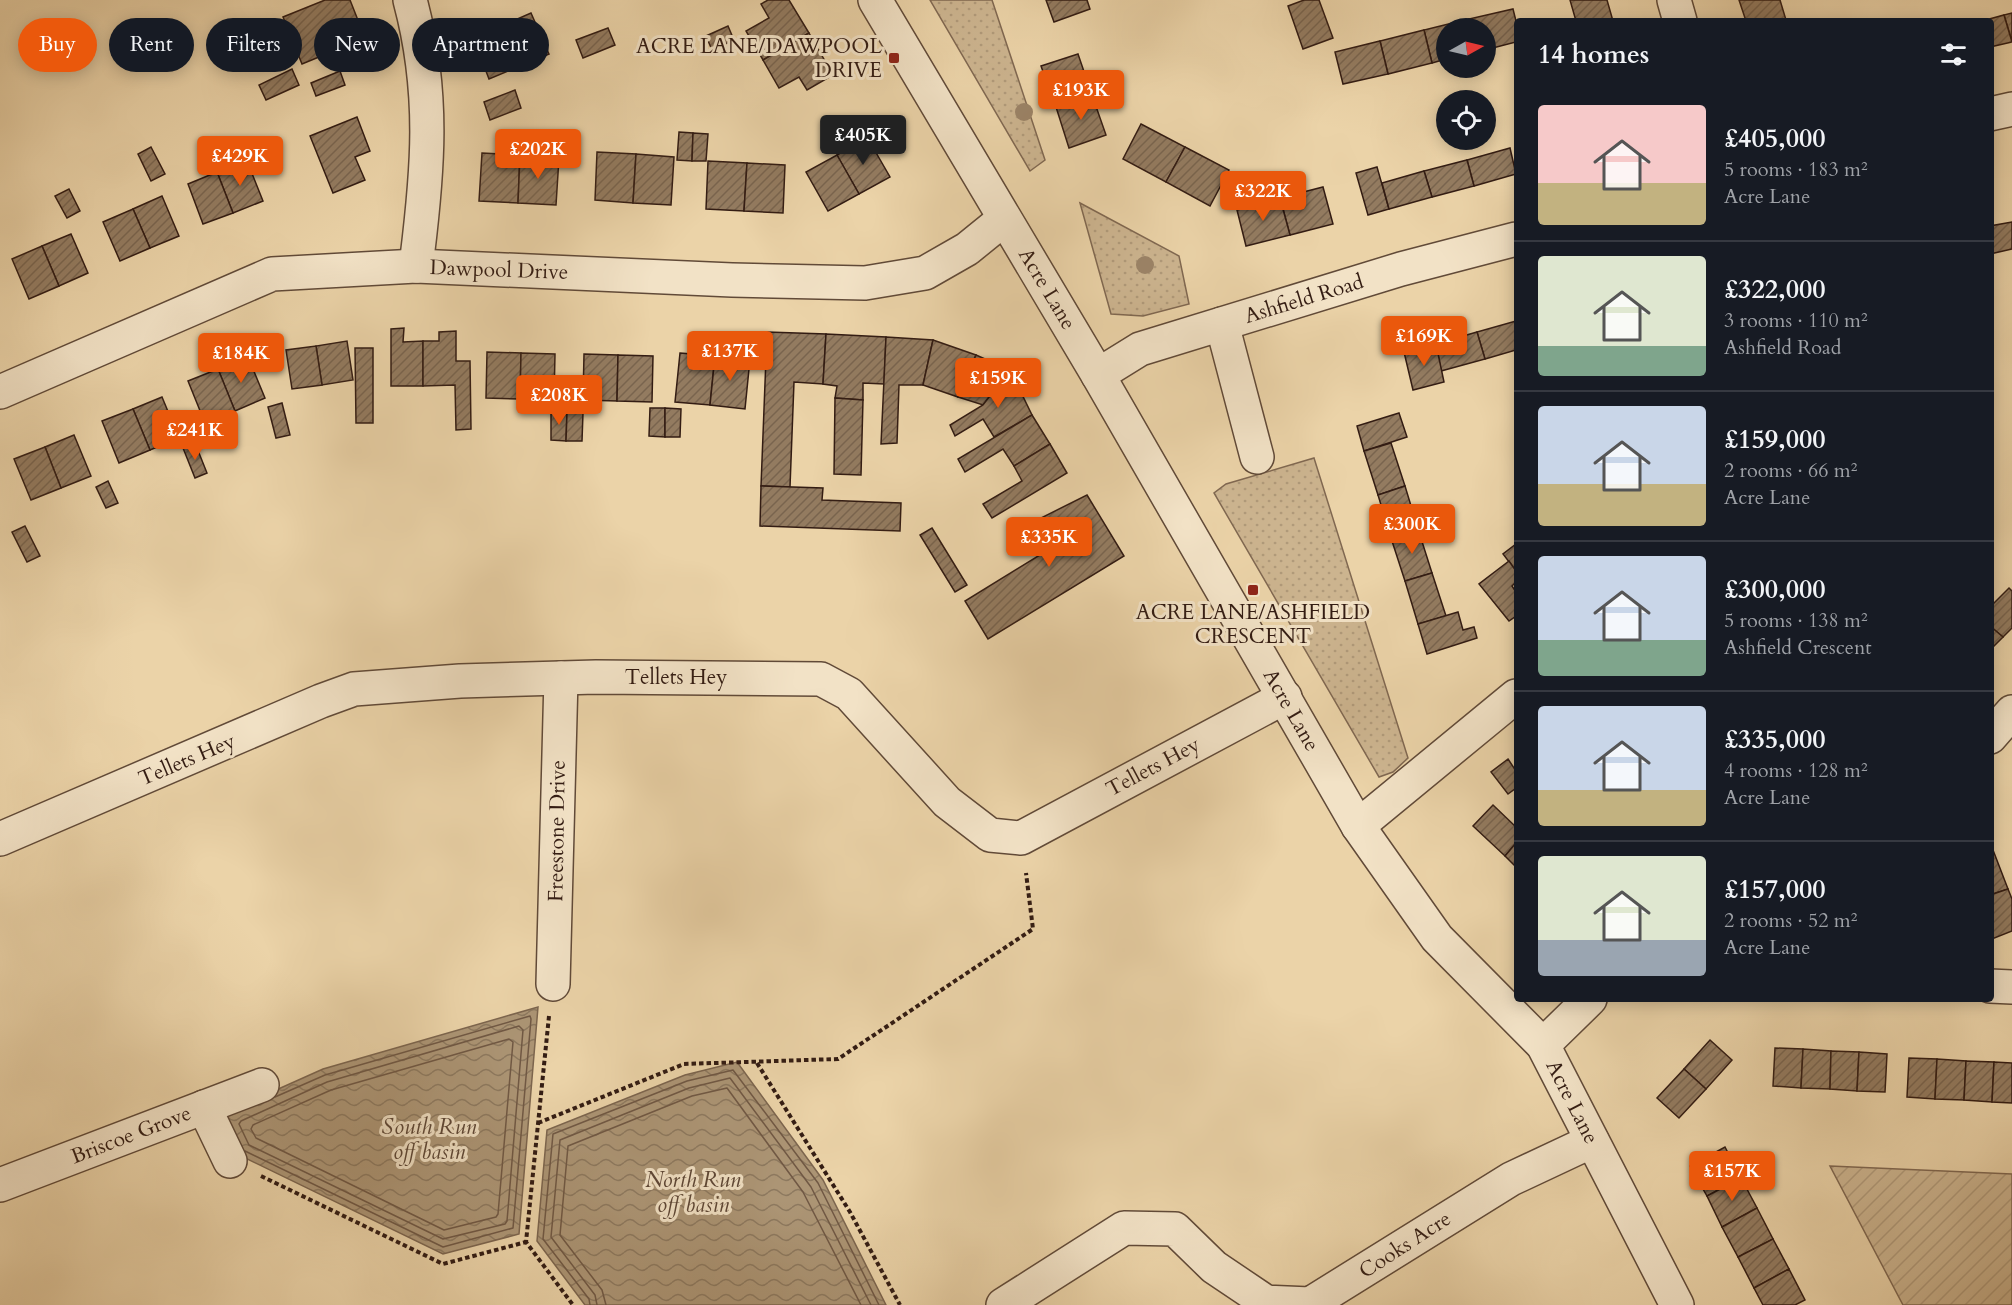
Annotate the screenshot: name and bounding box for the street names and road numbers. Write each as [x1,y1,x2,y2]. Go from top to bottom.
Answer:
street label: Acre Lane [1011,243,1083,335]
street label: Dawpool Drive [429,253,569,287]
street label: Ashfield Road [1241,267,1367,331]
street label: Tellets Hey [625,663,727,692]
street label: Acre Lane [1256,664,1326,756]
street label: Tellets Hey [134,727,240,793]
street label: Tellets Hey [1101,730,1205,804]
street label: Freestone Drive [541,760,573,902]
street label: Acre Lane [1539,1055,1605,1149]
street label: Briscoe Grove [67,1099,195,1171]
street label: Cooks Acre [1353,1204,1457,1286]

